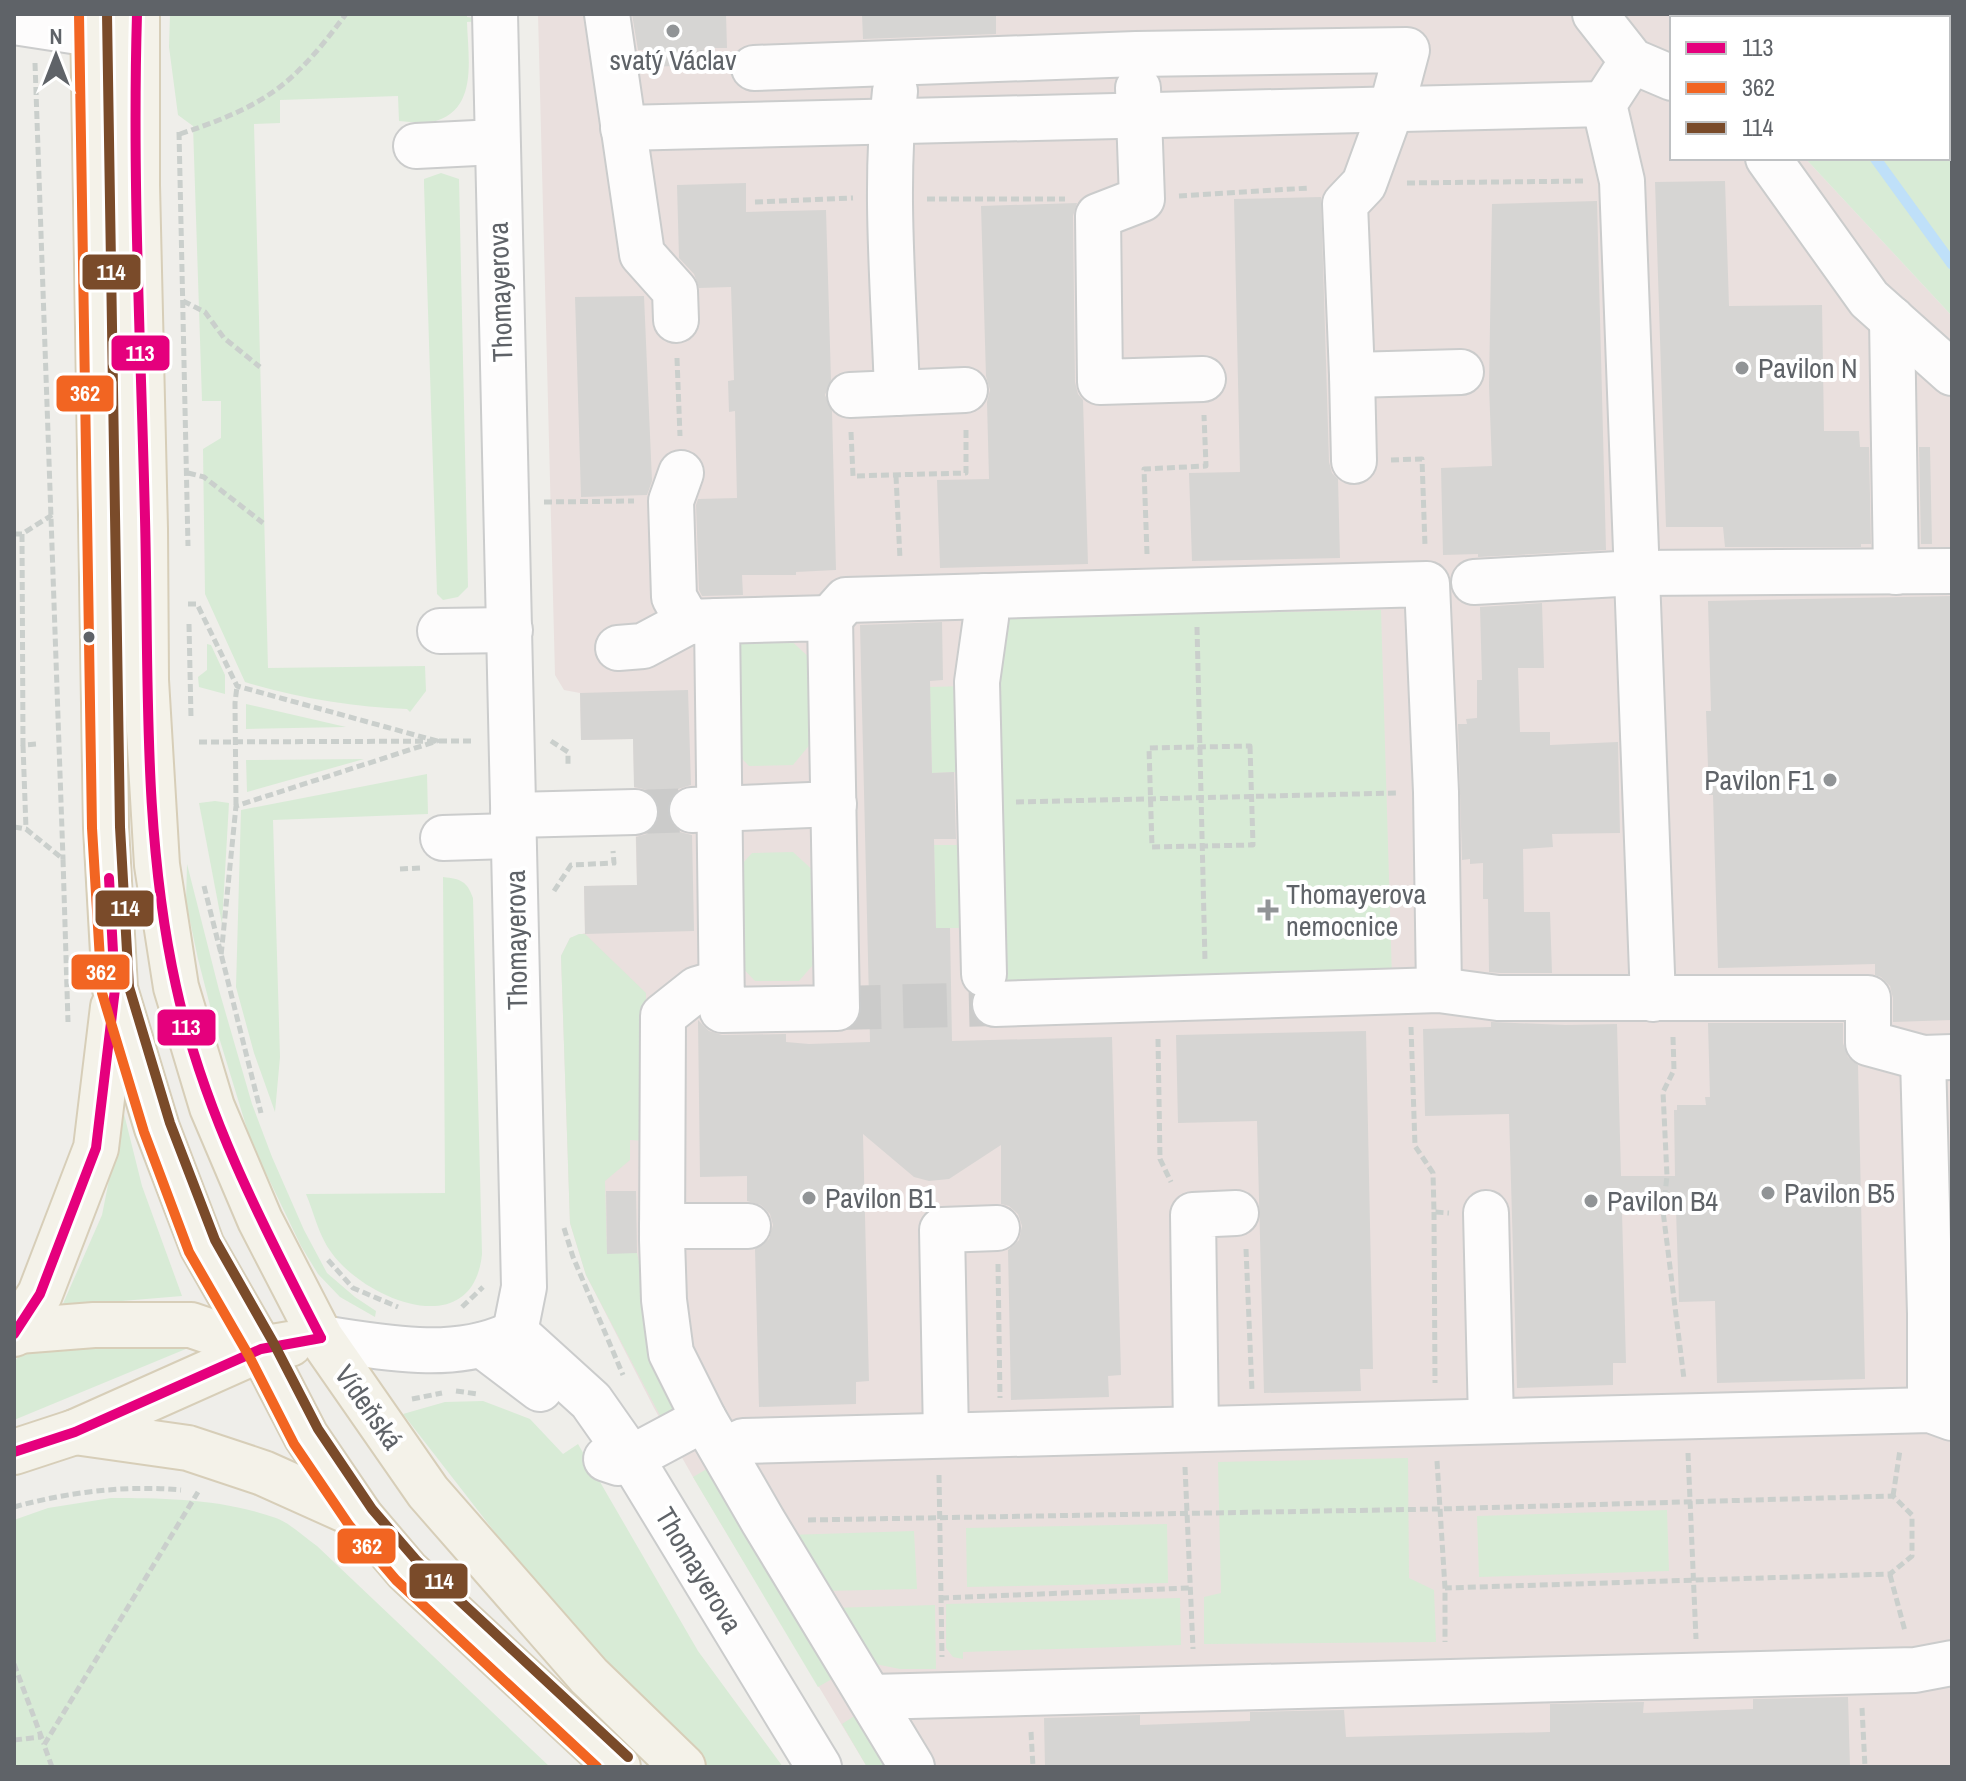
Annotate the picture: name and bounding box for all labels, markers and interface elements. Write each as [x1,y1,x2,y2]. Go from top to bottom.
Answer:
north arrow [16,16,96,96]
legend [1670,16,1950,160]
text: N [49,21,63,51]
marker: svatý Václav [664,22,682,40]
text: 113 [1742,31,1773,63]
place label: svatý Václav [609,41,737,79]
text: 362 [1742,71,1775,103]
text: 114 [1742,111,1773,143]
street label: Thomayerova [479,221,521,363]
line badge: 114 [81,253,142,291]
text: 114 [96,257,126,287]
line badge: 113 [110,334,171,372]
text: 113 [125,338,155,368]
place label: Pavilon N [1758,349,1858,387]
marker: Pavilon N [1733,359,1751,377]
line badge: 362 [55,374,115,413]
text: 362 [70,378,100,408]
unlabelled marker [81,629,97,645]
place label: Pavilon F1 [1704,761,1814,799]
marker: Pavilon F1 [1821,771,1839,789]
street label: Thomayerova [496,869,536,1011]
place label: Thomayerova nemocnice [1286,875,1427,945]
line badge: 114 [94,889,155,928]
text: 114 [110,893,140,923]
marker: Thomayerova nemocnice [1257,899,1279,921]
line badge: 362 [70,953,131,991]
text: 362 [86,957,116,987]
line badge: 113 [156,1008,217,1047]
text: 113 [171,1012,201,1042]
place label: Pavilon B5 [1784,1174,1895,1212]
place label: Pavilon B1 [825,1179,936,1217]
place label: Pavilon B4 [1607,1182,1718,1220]
marker: Pavilon B5 [1759,1184,1777,1202]
marker: Pavilon B1 [800,1189,818,1207]
marker: Pavilon B4 [1582,1192,1600,1210]
street label: Vídeňská [326,1357,412,1457]
street label: Thomayerova [647,1500,752,1640]
line badge: 362 [336,1527,397,1565]
text: 362 [352,1531,382,1561]
line badge: 114 [408,1562,469,1600]
text: 114 [424,1566,454,1596]

